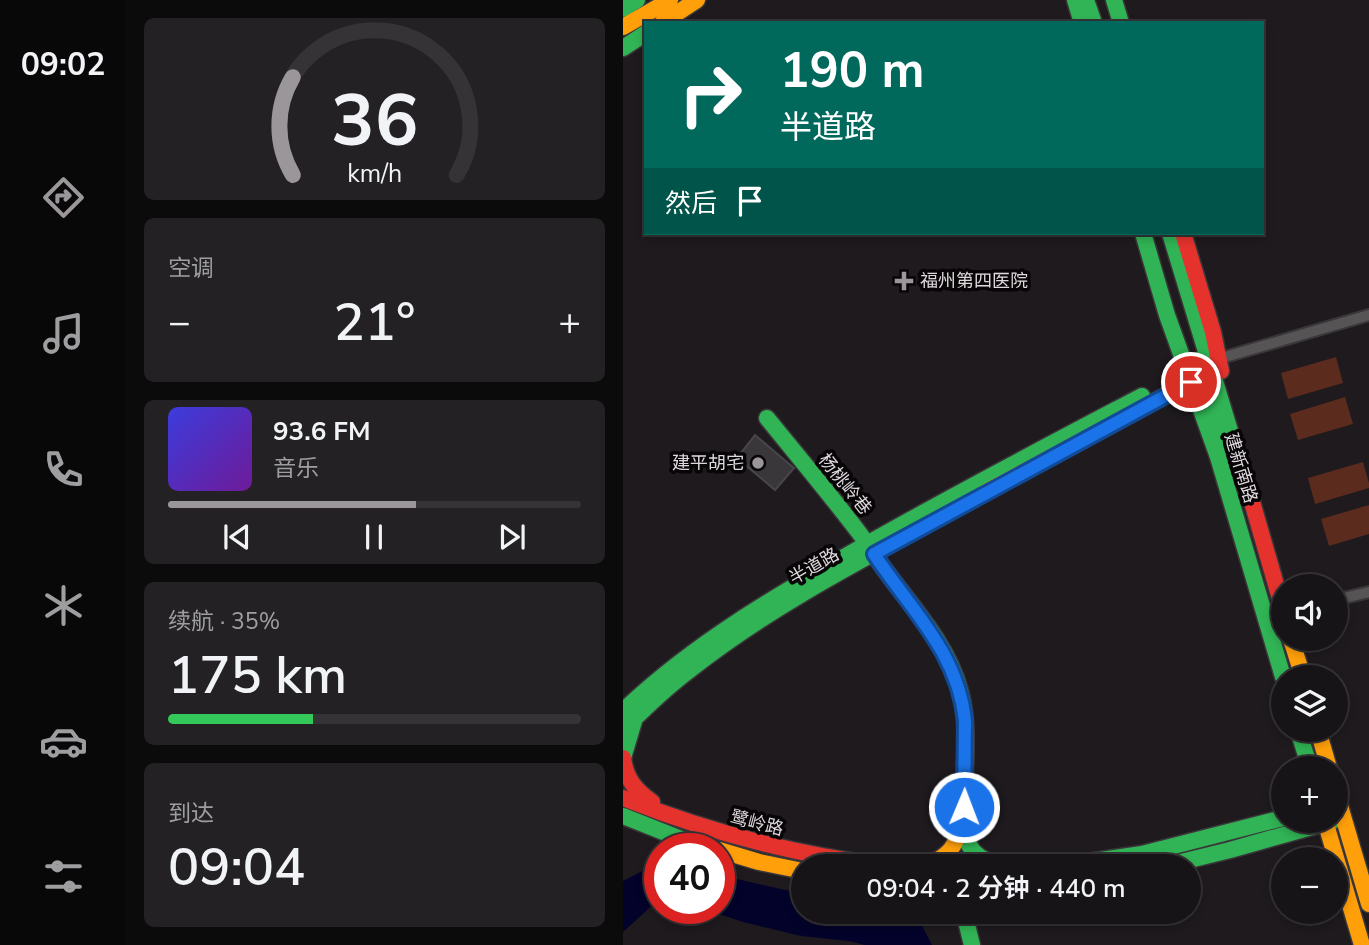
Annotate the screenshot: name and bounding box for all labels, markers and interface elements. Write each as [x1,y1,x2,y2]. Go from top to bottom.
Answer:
text: 190 m [780,37,924,104]
text: 09:02 [21,43,105,86]
icon: right [665,49,756,140]
text: 36 [331,71,418,171]
text: 半道路 [780,106,876,149]
text: km/h [347,157,402,191]
icon: directions [39,173,88,222]
icon: arrive [731,182,769,220]
text: 然后 [665,186,717,221]
text: 空调 [168,253,214,284]
place label: 福州第四医院 [920,269,1028,293]
marker: 福州第四医院 [894,271,914,291]
text: 21° [334,287,415,358]
text: − [168,297,191,348]
text: + [558,297,581,348]
icon: music [39,309,88,358]
pin [1161,352,1221,412]
icon: arrive [1172,363,1210,401]
text: 93.6 FM [273,414,370,449]
street label: 建新南路 [1219,430,1263,506]
icon: phone [39,445,88,494]
street label: 杨桃岭巷 [813,448,877,520]
place label: 建平胡宅 [672,451,744,475]
text: 音乐 [273,453,319,484]
marker: 建平胡宅 [750,455,766,471]
icon: previous [218,518,256,556]
icon: pause [355,518,393,556]
icon: next [493,518,531,556]
street label: 半道路 [785,542,843,590]
map controls [1271,574,1348,924]
button: sound [1271,574,1348,651]
icon: climate [39,581,88,630]
text: 续航 · 35% [168,606,280,637]
text: 175 km [168,640,347,711]
button: layers [1271,665,1348,742]
icon: car [39,717,88,766]
button: + [1271,756,1348,833]
position arrow [927,770,1001,844]
text: 到达 [168,798,214,829]
street label: 鹭岭路 [728,805,786,841]
text: 09:04 [168,832,305,903]
speed limit sign: 40 [644,833,735,924]
button: − [1271,847,1348,924]
icon: filters [39,852,88,901]
text: 09:04 · 2 分钟 · 440 m [867,871,1125,906]

